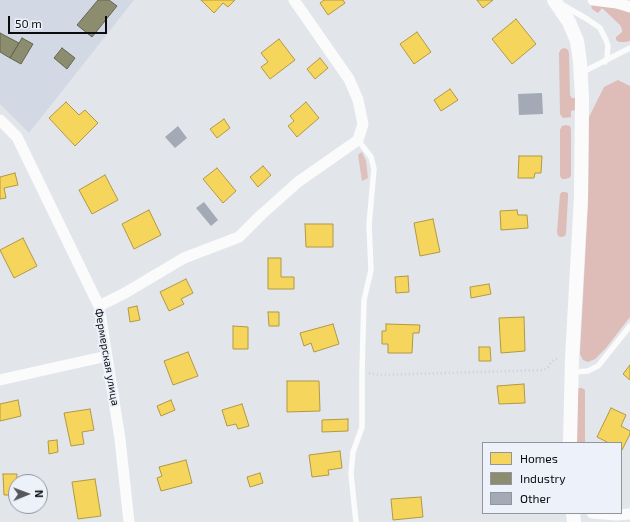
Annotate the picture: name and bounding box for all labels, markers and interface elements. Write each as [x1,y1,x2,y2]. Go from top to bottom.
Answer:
scale bar [10,8,109,34]
text: 50 m [15,16,42,30]
street label: Фермерская улица [92,307,122,407]
legend [482,442,622,514]
text: Homes [520,451,558,465]
text: Industry [520,471,566,485]
north arrow [8,474,48,514]
text: N [33,490,46,498]
text: Other [520,491,551,505]

